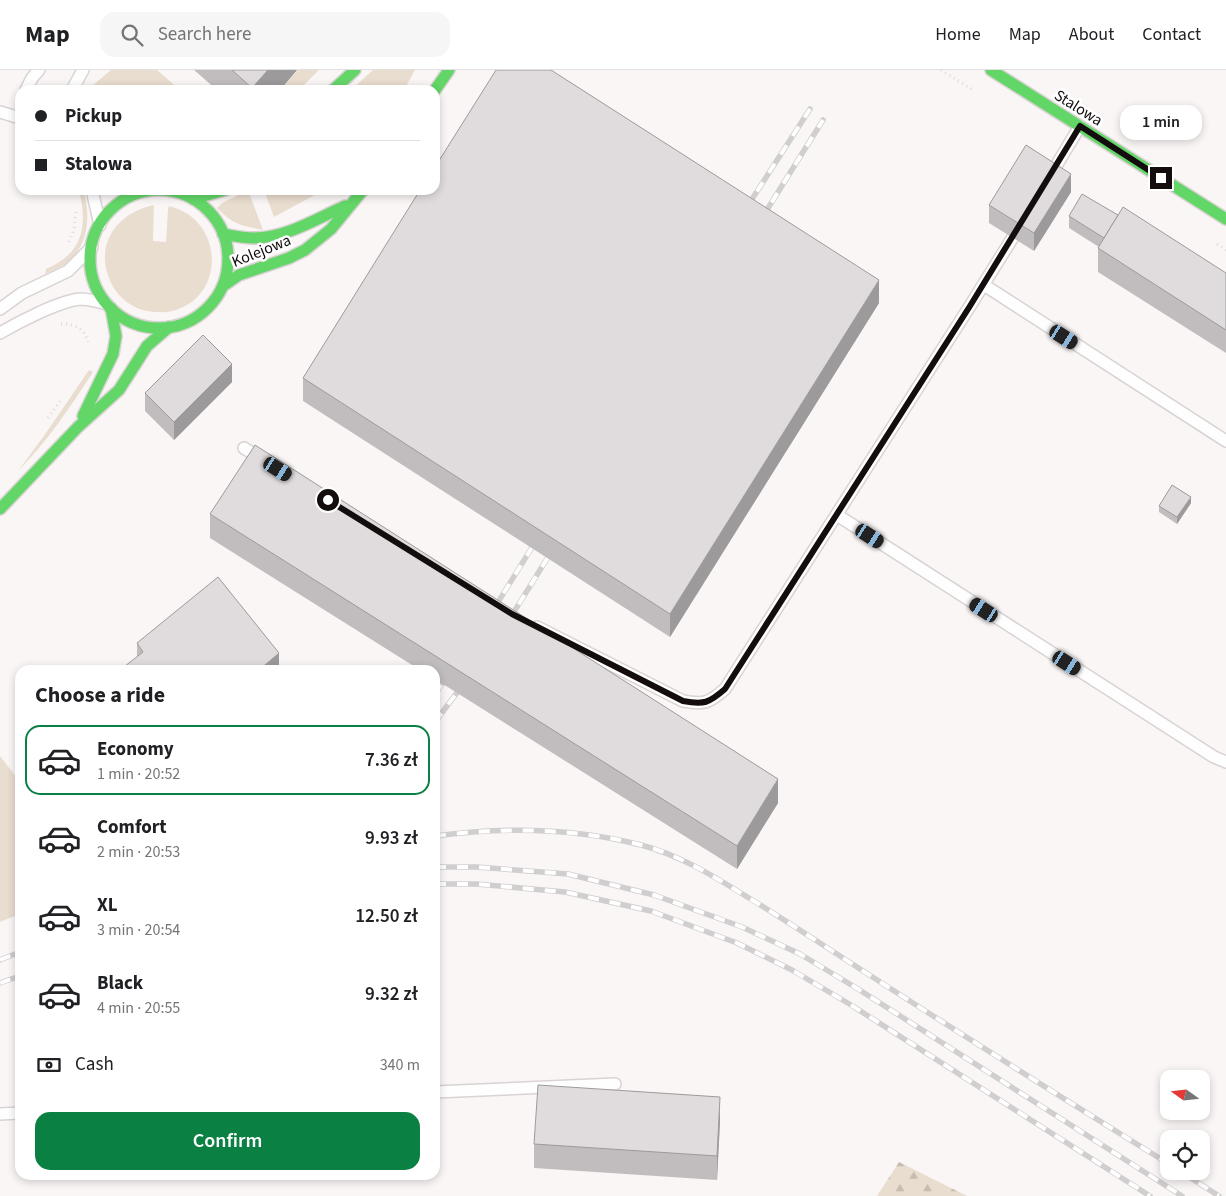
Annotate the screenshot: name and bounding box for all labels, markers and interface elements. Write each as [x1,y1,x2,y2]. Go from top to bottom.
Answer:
search box [100,12,450,57]
text: Map [25,17,70,52]
icon: search [118,21,146,49]
text: Search here [158,21,251,48]
text: Home [935,22,981,47]
text: Map [1009,22,1041,47]
text: About [1069,22,1114,47]
text: Contact [1142,22,1201,47]
street label: Stalowa [1050,84,1107,131]
text: Pickup [65,103,122,130]
callout: 1 min [1120,106,1202,140]
text: 1 min [1142,111,1180,133]
text: Stalowa [65,151,132,178]
route end [1150,167,1172,189]
street label: Kolejowa [229,229,294,273]
car [1047,323,1080,351]
car [261,455,294,483]
route start [317,489,339,511]
car [853,522,886,550]
car [967,596,1000,624]
car [1050,649,1083,677]
text: Choose a ride [35,679,165,711]
text: Economy [97,736,174,763]
icon: car [37,738,82,783]
text: 7.36 zł [365,747,418,774]
text: 1 min · 20:52 [97,763,180,785]
text: Comfort [97,814,167,841]
icon: car [37,816,82,861]
text: 9.93 zł [365,825,418,852]
text: 2 min · 20:53 [97,841,180,863]
text: XL [97,892,118,919]
icon: car [37,894,82,939]
text: 12.50 zł [355,903,418,930]
text: 3 min · 20:54 [97,919,180,941]
text: Black [97,970,143,997]
icon: car [37,972,82,1017]
text: 9.32 zł [365,981,418,1008]
text: 4 min · 20:55 [97,997,180,1019]
icon: cash [35,1051,63,1079]
text: Cash [75,1051,114,1078]
text: 340 m [380,1054,420,1076]
north arrow [1160,1070,1210,1120]
map controls [1160,1070,1210,1180]
button: Confirm [35,1112,420,1170]
button: locate [1160,1130,1210,1180]

